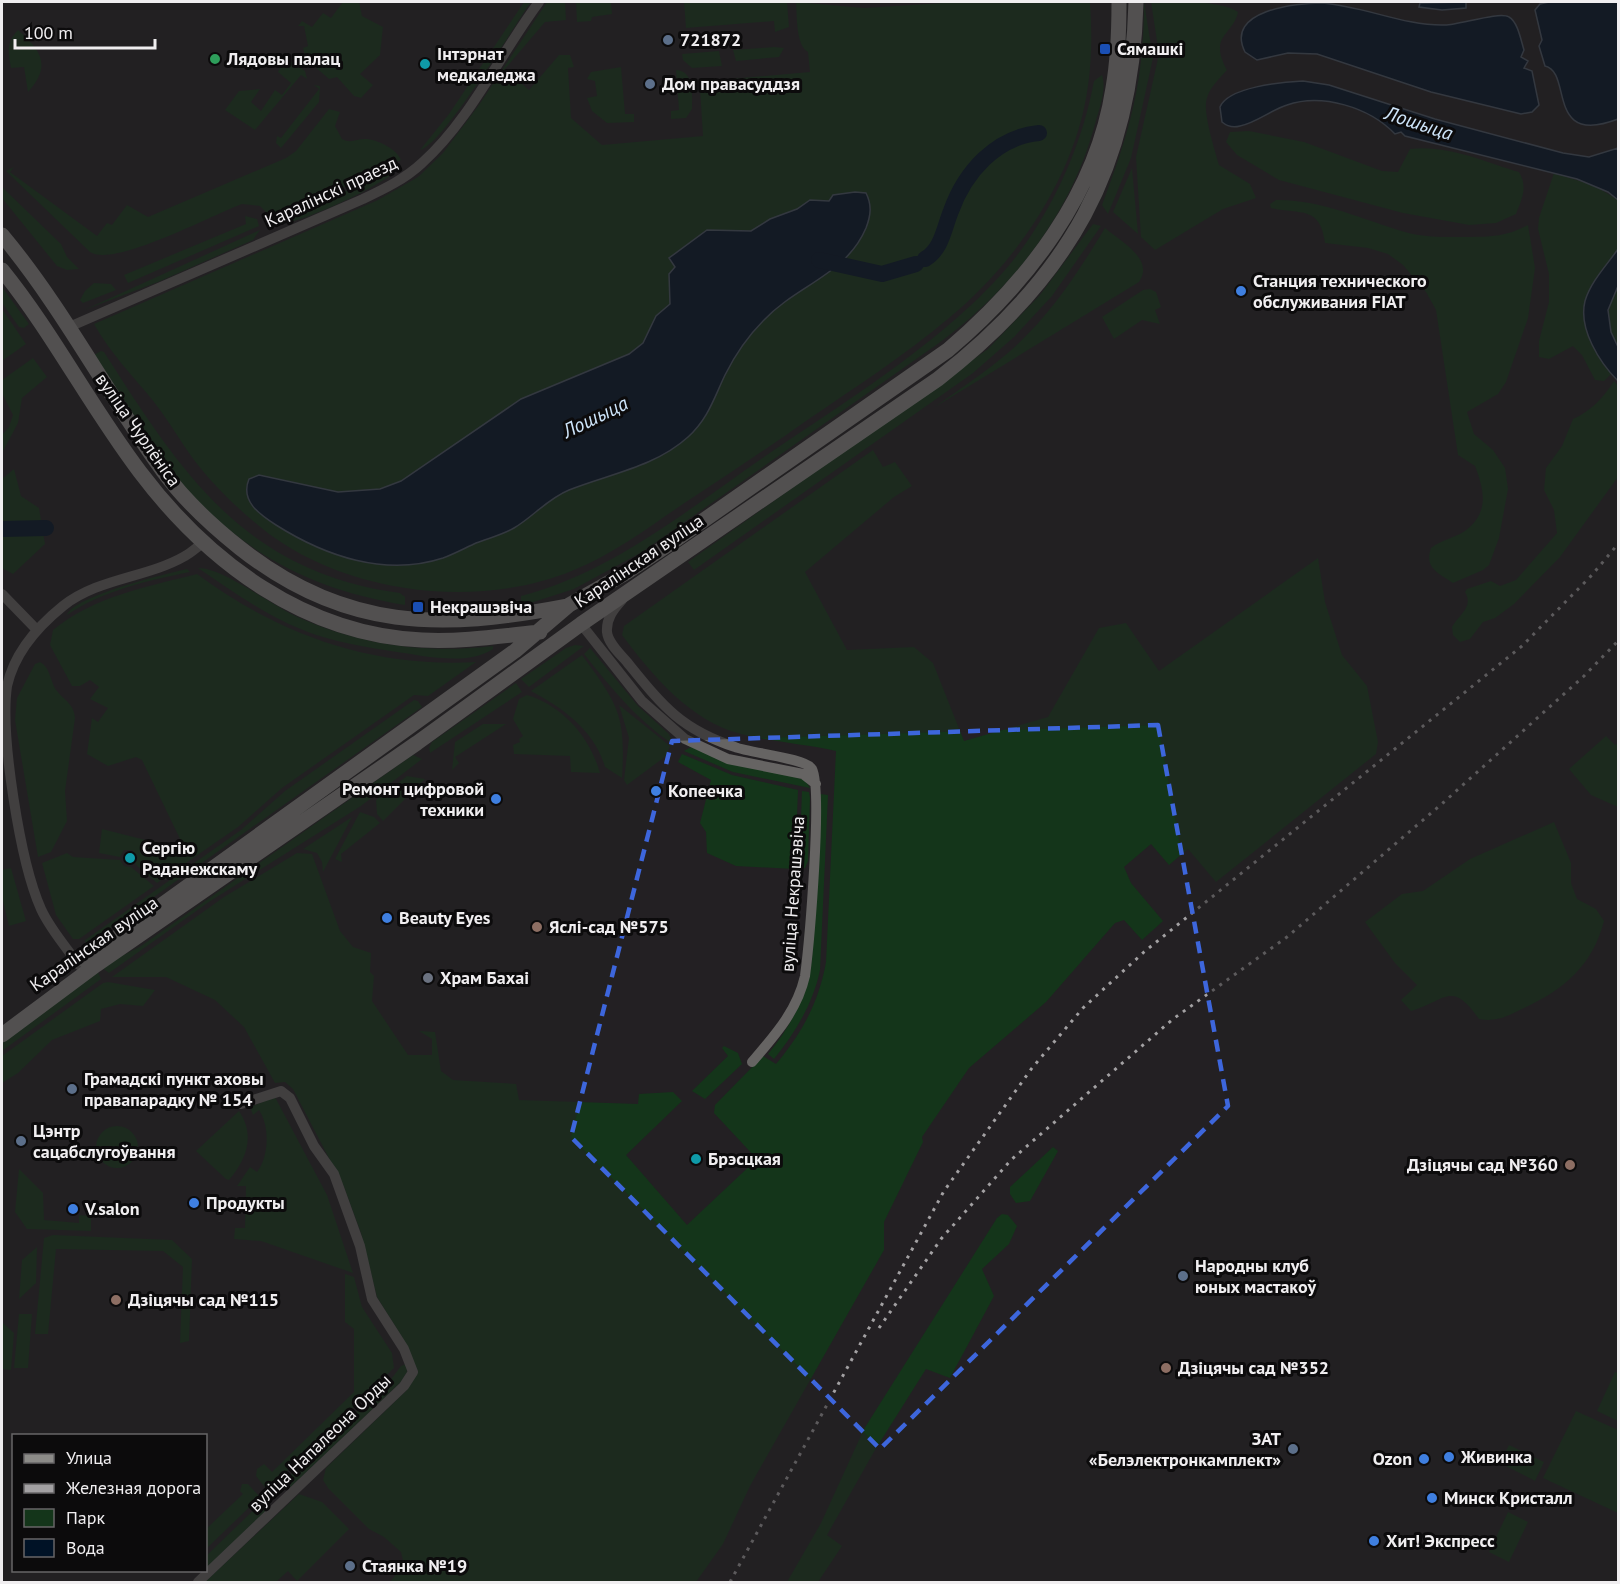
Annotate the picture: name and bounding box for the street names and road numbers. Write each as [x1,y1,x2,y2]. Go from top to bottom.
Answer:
street label: Каралінскі праезд [261,151,401,232]
street label: вуліца Чурлёніса [91,369,186,491]
street label: Каралінская вуліца [570,509,708,612]
street label: вуліца Некрашэвіча [776,815,809,973]
street label: Каралінская вуліца [25,891,162,996]
street label: вуліца Напалеона Орды [244,1369,396,1517]

